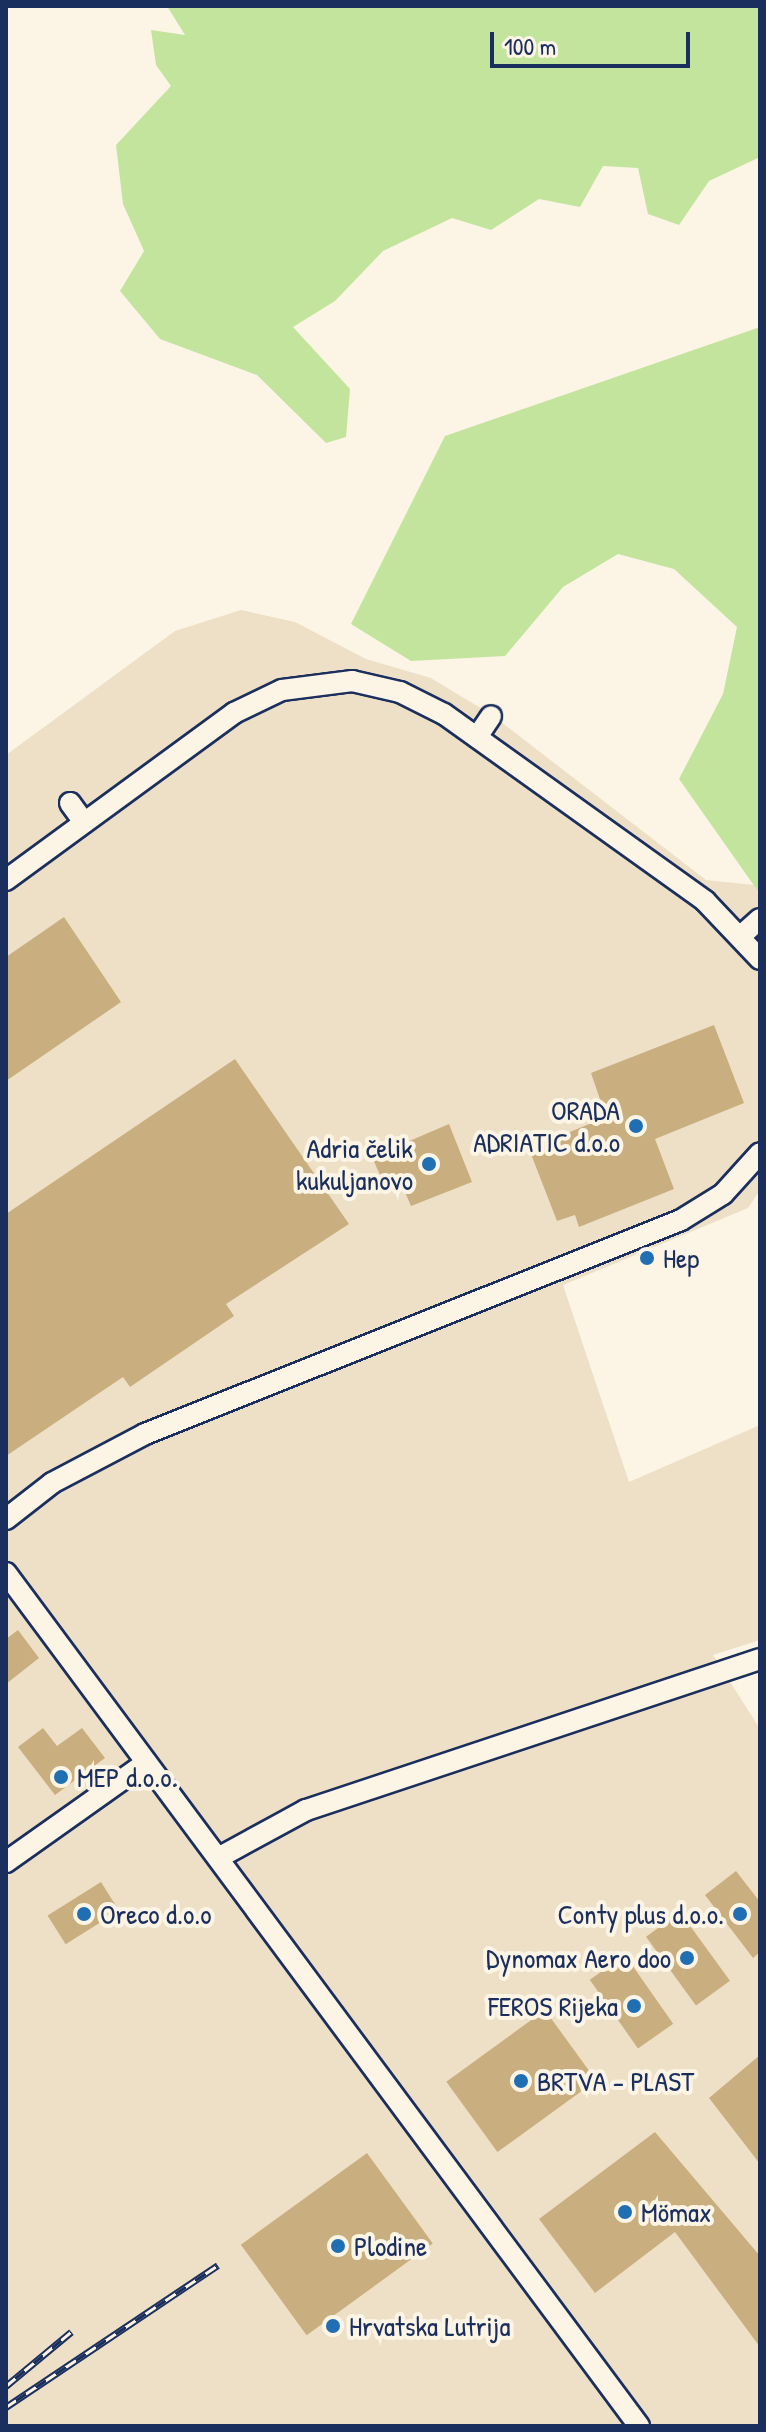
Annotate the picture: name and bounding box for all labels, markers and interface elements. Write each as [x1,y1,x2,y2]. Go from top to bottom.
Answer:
scale bar [494,16,694,66]
text: 100 m [504,30,556,62]
place label: ORADA ADRIATIC d.o.o [473,1093,620,1159]
marker: ORADA ADRIATIC d.o.o [627,1117,645,1135]
place label: Adria čelik kukuljanovo [296,1131,413,1197]
marker: Adria čelik kukuljanovo [420,1155,438,1173]
place label: Hep [663,1241,699,1275]
marker: Hep [638,1249,656,1267]
place label: MEP d.o.o. [77,1760,177,1794]
marker: MEP d.o.o. [52,1768,70,1786]
place label: Oreco d.o.o [100,1897,212,1931]
place label: Conty plus d.o.o. [557,1897,724,1931]
marker: Oreco d.o.o [75,1905,93,1923]
marker: Conty plus d.o.o. [731,1905,749,1923]
place label: Dynomax Aero doo [486,1941,671,1975]
marker: Dynomax Aero doo [678,1949,696,1967]
place label: FEROS Rijeka [488,1989,618,2023]
marker: FEROS Rijeka [625,1997,643,2015]
place label: BRTVA - PLAST [537,2064,694,2098]
marker: BRTVA - PLAST [512,2072,530,2090]
place label: Mömax [641,2195,712,2229]
marker: Mömax [616,2203,634,2221]
place label: Plodine [354,2229,427,2263]
marker: Plodine [329,2237,347,2255]
place label: Hrvatska Lutrija [349,2309,510,2343]
marker: Hrvatska Lutrija [324,2317,342,2335]

